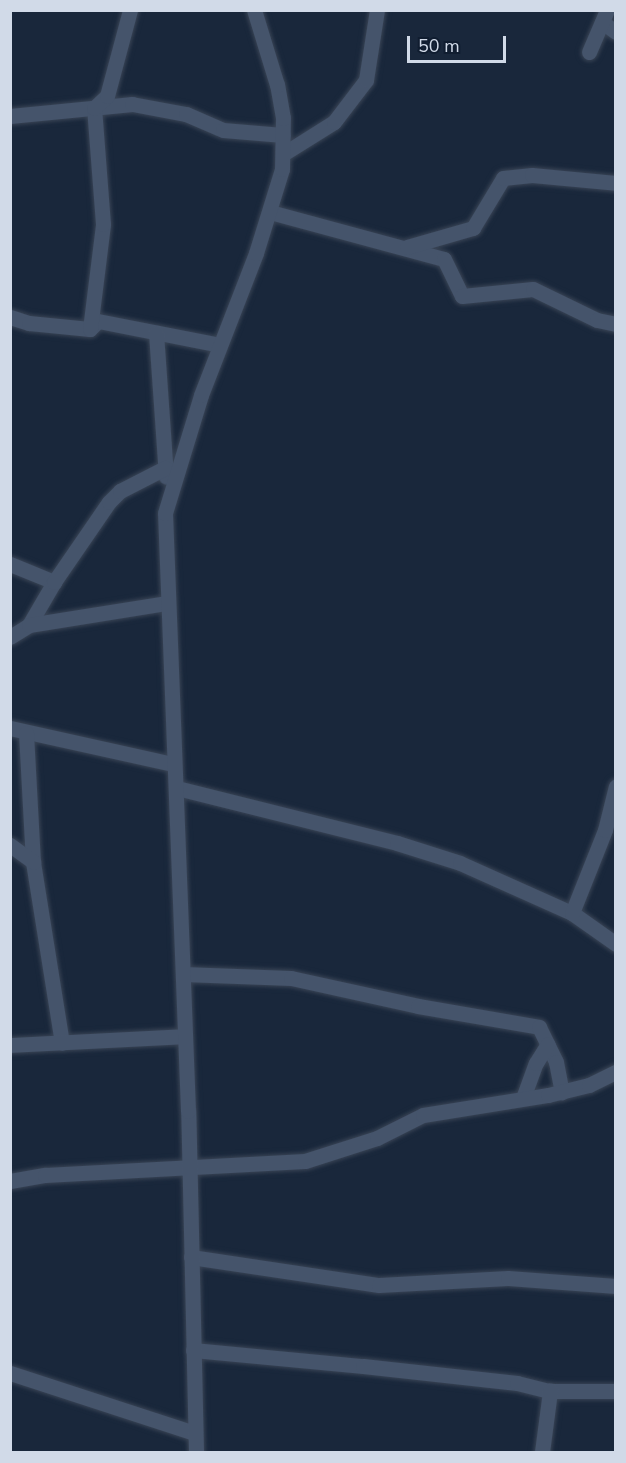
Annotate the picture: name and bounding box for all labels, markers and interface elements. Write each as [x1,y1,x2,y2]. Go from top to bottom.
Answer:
scale bar [410,24,509,62]
text: 50 m [418,34,460,58]

